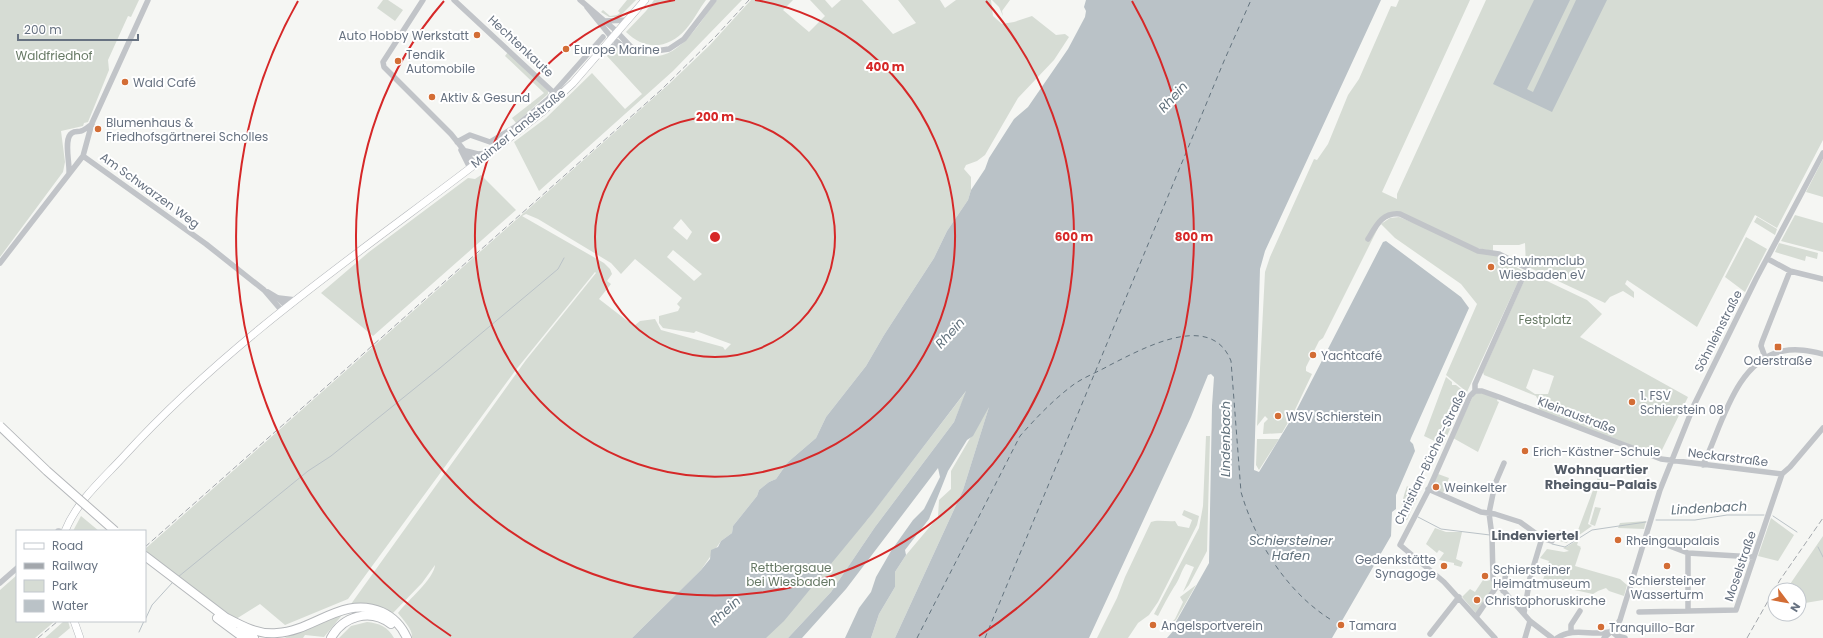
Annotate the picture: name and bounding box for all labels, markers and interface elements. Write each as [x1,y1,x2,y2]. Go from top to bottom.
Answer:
street label: Hechtenkaute [484,11,558,81]
scale bar [18,16,138,42]
text: 200 m [24,21,62,38]
place label: Auto Hobby Werkstatt [339,27,469,44]
marker: Auto Hobby Werkstatt [472,30,482,40]
place label: Europe Marine [574,41,660,58]
marker: Europe Marine [561,44,571,54]
place label: Tendik Automobile [406,46,475,77]
park label: Waldfriedhof [15,47,93,64]
marker: Tendik Automobile [393,56,403,66]
text: 400 m [865,58,905,75]
place label: Wald Café [133,74,196,91]
marker: Wald Café [120,77,130,87]
water label: Rhein [1154,77,1192,117]
street label: Mainzer Landstraße [467,84,569,172]
place label: Aktiv & Gesund [440,89,530,106]
marker: Aktiv & Gesund [427,92,437,102]
text: 200 m [696,108,734,125]
place label: Blumenhaus & Friedhofsgärtnerei Scholles [106,114,268,145]
marker: Blumenhaus & Friedhofsgärtnerei Scholles [93,124,103,134]
street label: Am Schwarzen Weg [97,148,203,232]
text: 600 m [1055,228,1094,245]
text: 800 m [1175,228,1214,245]
centre of rings [708,230,722,244]
place label: Schwimmclub Wiesbaden eV [1499,252,1586,283]
marker: Schwimmclub Wiesbaden eV [1486,262,1496,272]
street label: Söhnleinstraße [1690,287,1746,375]
park label: Festplatz [1518,311,1572,328]
water label: Rhein [931,313,969,353]
marker: Oderstraße [1773,342,1783,352]
place label: Yachtcafé [1321,347,1382,364]
marker: Yachtcafé [1308,350,1318,360]
place label: Oderstraße [1744,352,1812,369]
street label: Christian-Bücher-Straße [1390,387,1470,527]
place label: 1. FSV Schierstein 08 [1640,387,1724,418]
street label: Kleinaustraße [1535,392,1619,438]
marker: 1. FSV Schierstein 08 [1627,397,1637,407]
water label: Lindenbach [1216,401,1235,477]
place label: WSV Schierstein [1286,408,1382,425]
marker: WSV Schierstein [1273,411,1283,421]
place label: Erich-Kästner-Schule [1533,443,1660,460]
street label: Neckarstraße [1687,444,1769,470]
marker: Erich-Kästner-Schule [1520,446,1530,456]
district label: Wohnquartier Rheingau-Palais [1545,460,1657,494]
place label: Weinkelter [1444,479,1507,496]
marker: Weinkelter [1431,482,1441,492]
water label: Lindenbach [1671,497,1747,519]
district label: Lindenviertel [1491,526,1579,545]
street label: Moselstraße [1720,528,1760,604]
legend [16,530,146,622]
water label: Schiersteiner Hafen [1249,531,1334,565]
place label: Rheingaupalais [1626,532,1719,549]
marker: Rheingaupalais [1613,535,1623,545]
text: Road [52,537,83,554]
place label: Gedenkstätte Synagoge [1355,551,1436,582]
text: Railway [52,557,98,574]
park label: Rettbergsaue bei Wiesbaden [746,559,836,590]
marker: Gedenkstätte Synagoge [1439,561,1449,571]
place label: Schiersteiner Heimatmuseum [1493,561,1590,592]
marker: Schiersteiner Wasserturm [1662,561,1672,571]
marker: Schiersteiner Heimatmuseum [1480,571,1490,581]
place label: Schiersteiner Wasserturm [1628,572,1706,603]
text: Park [52,577,79,594]
north arrow [1767,582,1807,622]
water label: Rhein [705,592,745,630]
place label: Christophoruskirche [1485,592,1606,609]
marker: Christophoruskirche [1472,595,1482,605]
text: Water [52,597,89,614]
text: N [1787,600,1804,615]
place label: Angelsportverein [1161,617,1263,634]
place label: Tamara [1349,617,1397,634]
place label: Tranquillo-Bar [1609,619,1695,636]
marker: Angelsportverein [1148,620,1158,630]
marker: Tamara [1336,620,1346,630]
marker: Tranquillo-Bar [1596,622,1606,632]

